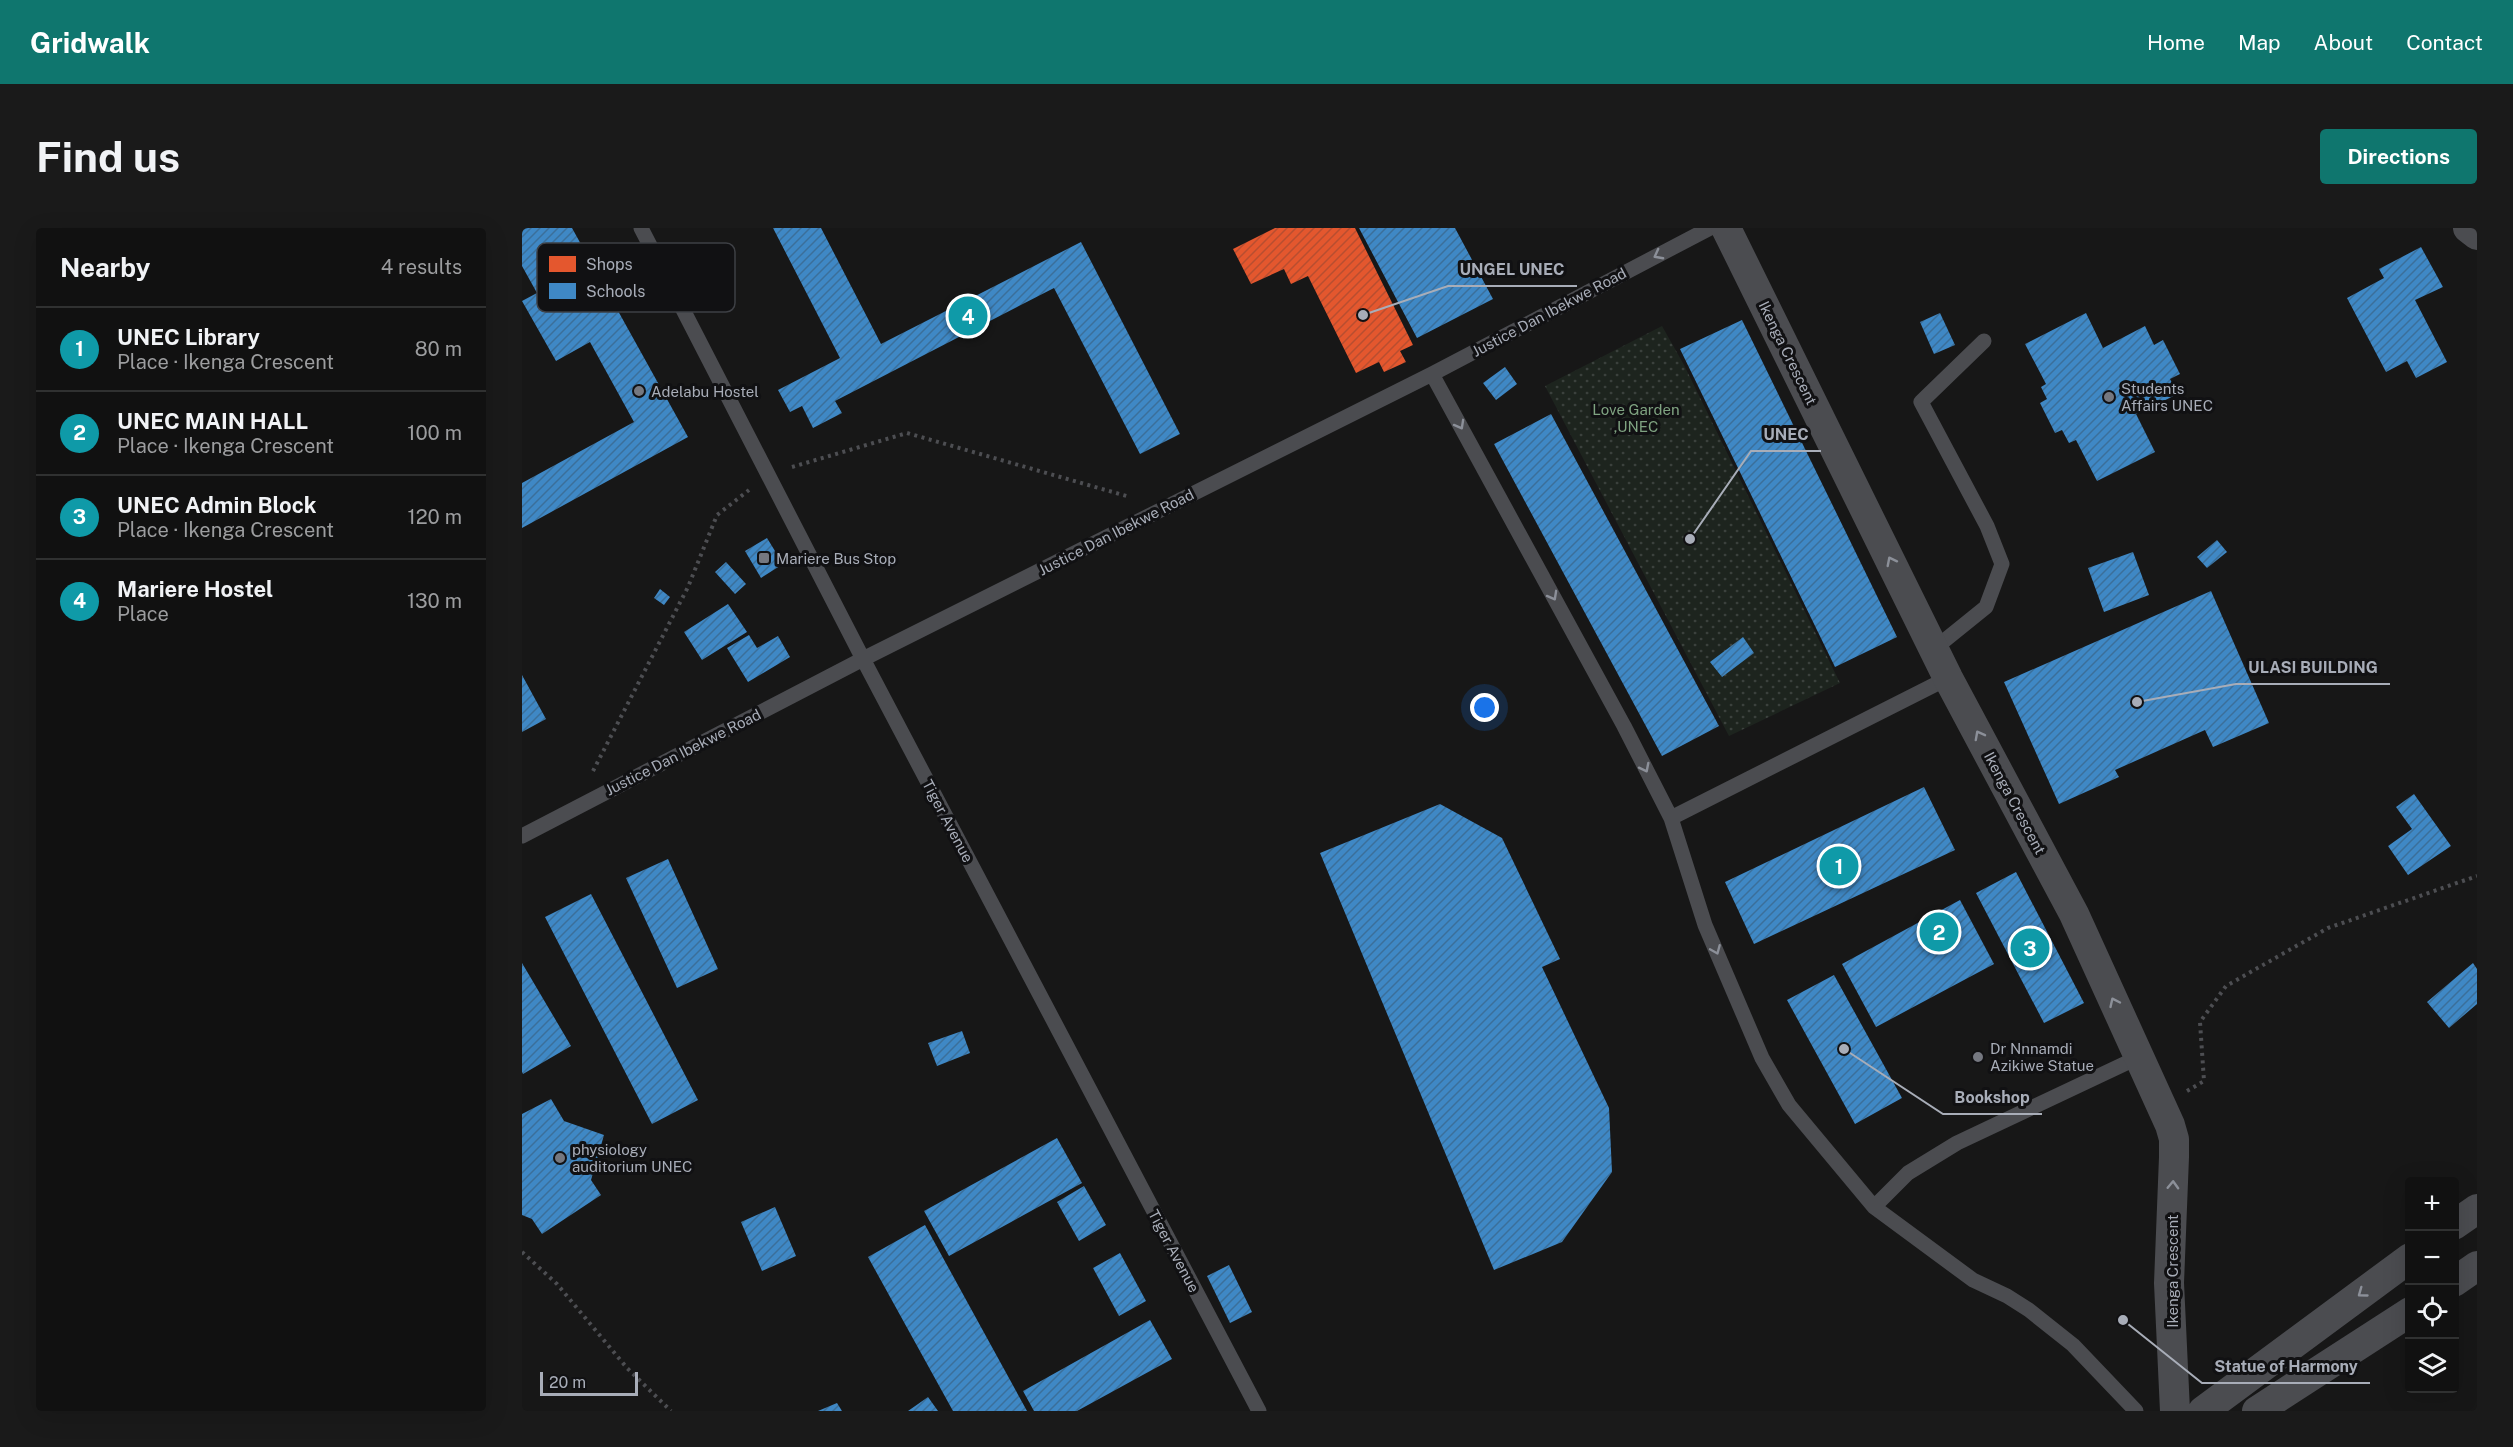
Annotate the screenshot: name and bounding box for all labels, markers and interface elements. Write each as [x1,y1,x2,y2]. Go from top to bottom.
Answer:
text: Gridwalk [30,26,150,59]
text: Home [2147,30,2205,55]
text: Map [2238,30,2281,55]
text: About [2314,30,2373,55]
text: Contact [2406,30,2483,55]
button: Directions [2320,129,2477,184]
text: Find us [36,132,180,181]
legend [537,243,735,312]
one-way arrow [1654,248,1664,259]
text: Nearby [60,252,150,283]
callout: UNGEL UNEC [1448,252,1577,286]
text: 4 results [381,255,462,279]
text: Shops [586,255,633,274]
text: UNGEL UNEC [1460,260,1564,279]
street label: Justice Dan Ibekwe Road [1469,264,1629,360]
text: Schools [586,282,645,301]
pin: 4 [948,294,988,338]
street label: Ikenga Crescent [1756,298,1821,408]
text: UNEC Library [117,324,260,350]
text: 1 [75,337,84,361]
text: 80 m [415,337,462,361]
text: Place · Ikenga Crescent [117,350,334,374]
place label: Students Affairs UNEC [2121,380,2213,414]
place label: Adelabu Hostel [651,383,759,400]
marker: Adelabu Hostel [632,384,646,398]
marker: Students Affairs UNEC [2102,390,2116,404]
park label: Love Garden ,UNEC [1592,401,1680,435]
text: UNEC MAIN HALL [117,408,308,434]
callout: UNEC [1751,417,1821,451]
one-way arrow [1453,419,1464,430]
text: 2 [73,421,86,445]
text: 100 m [407,421,462,445]
text: UNEC [1763,425,1809,444]
text: Place · Ikenga Crescent [117,434,334,458]
street label: Justice Dan Ibekwe Road [1035,485,1197,579]
text: UNEC Admin Block [117,492,317,518]
text: 3 [73,505,86,529]
text: 120 m [408,505,462,529]
text: Place · Ikenga Crescent [117,518,334,542]
place label: Mariere Bus Stop [776,550,896,567]
marker: Mariere Bus Stop [757,551,771,565]
one-way arrow [1886,556,1898,567]
text: Mariere Hostel [117,576,273,602]
text: 4 [73,589,86,613]
text: 130 m [407,589,462,613]
one-way arrow [1546,590,1557,601]
text: Place [117,602,169,626]
callout: ULASI BUILDING [2236,650,2390,684]
text: ULASI BUILDING [2248,658,2378,677]
your location [1470,693,1499,722]
street label: Justice Dan Ibekwe Road [602,705,764,799]
one-way arrow [1975,731,1986,741]
street label: Ikenga Crescent [1981,749,2049,857]
one-way arrow [1638,762,1650,773]
street label: Tiger Avenue [919,777,977,865]
pin: 1 [1820,844,1858,888]
pin: 2 [1920,910,1958,954]
pin: 3 [2010,926,2050,970]
one-way arrow [1709,943,1721,954]
one-way arrow [2110,998,2122,1009]
place label: Dr Nnnamdi Azikiwe Statue [1990,1040,2094,1074]
marker: Dr Nnnamdi Azikiwe Statue [1971,1050,1985,1064]
callout: Bookshop [1943,1080,2042,1114]
text: Bookshop [1954,1088,2030,1107]
place label: physiology auditorium UNEC [572,1141,692,1175]
marker: physiology auditorium UNEC [553,1151,567,1165]
map controls [2405,1177,2459,1393]
button: + [2405,1177,2459,1231]
one-way arrow [2167,1180,2179,1189]
street label: Tiger Avenue [1145,1207,1203,1295]
street label: Ikenga Crescent [2164,1214,2181,1328]
button: − [2405,1231,2459,1285]
button: locate [2405,1285,2459,1339]
one-way arrow [2358,1286,2369,1297]
button: layers [2405,1339,2459,1393]
callout: Statue of Harmony [2202,1349,2370,1383]
text: Statue of Harmony [2214,1357,2358,1376]
scale bar [540,1369,638,1396]
text: 20 m [549,1373,586,1392]

